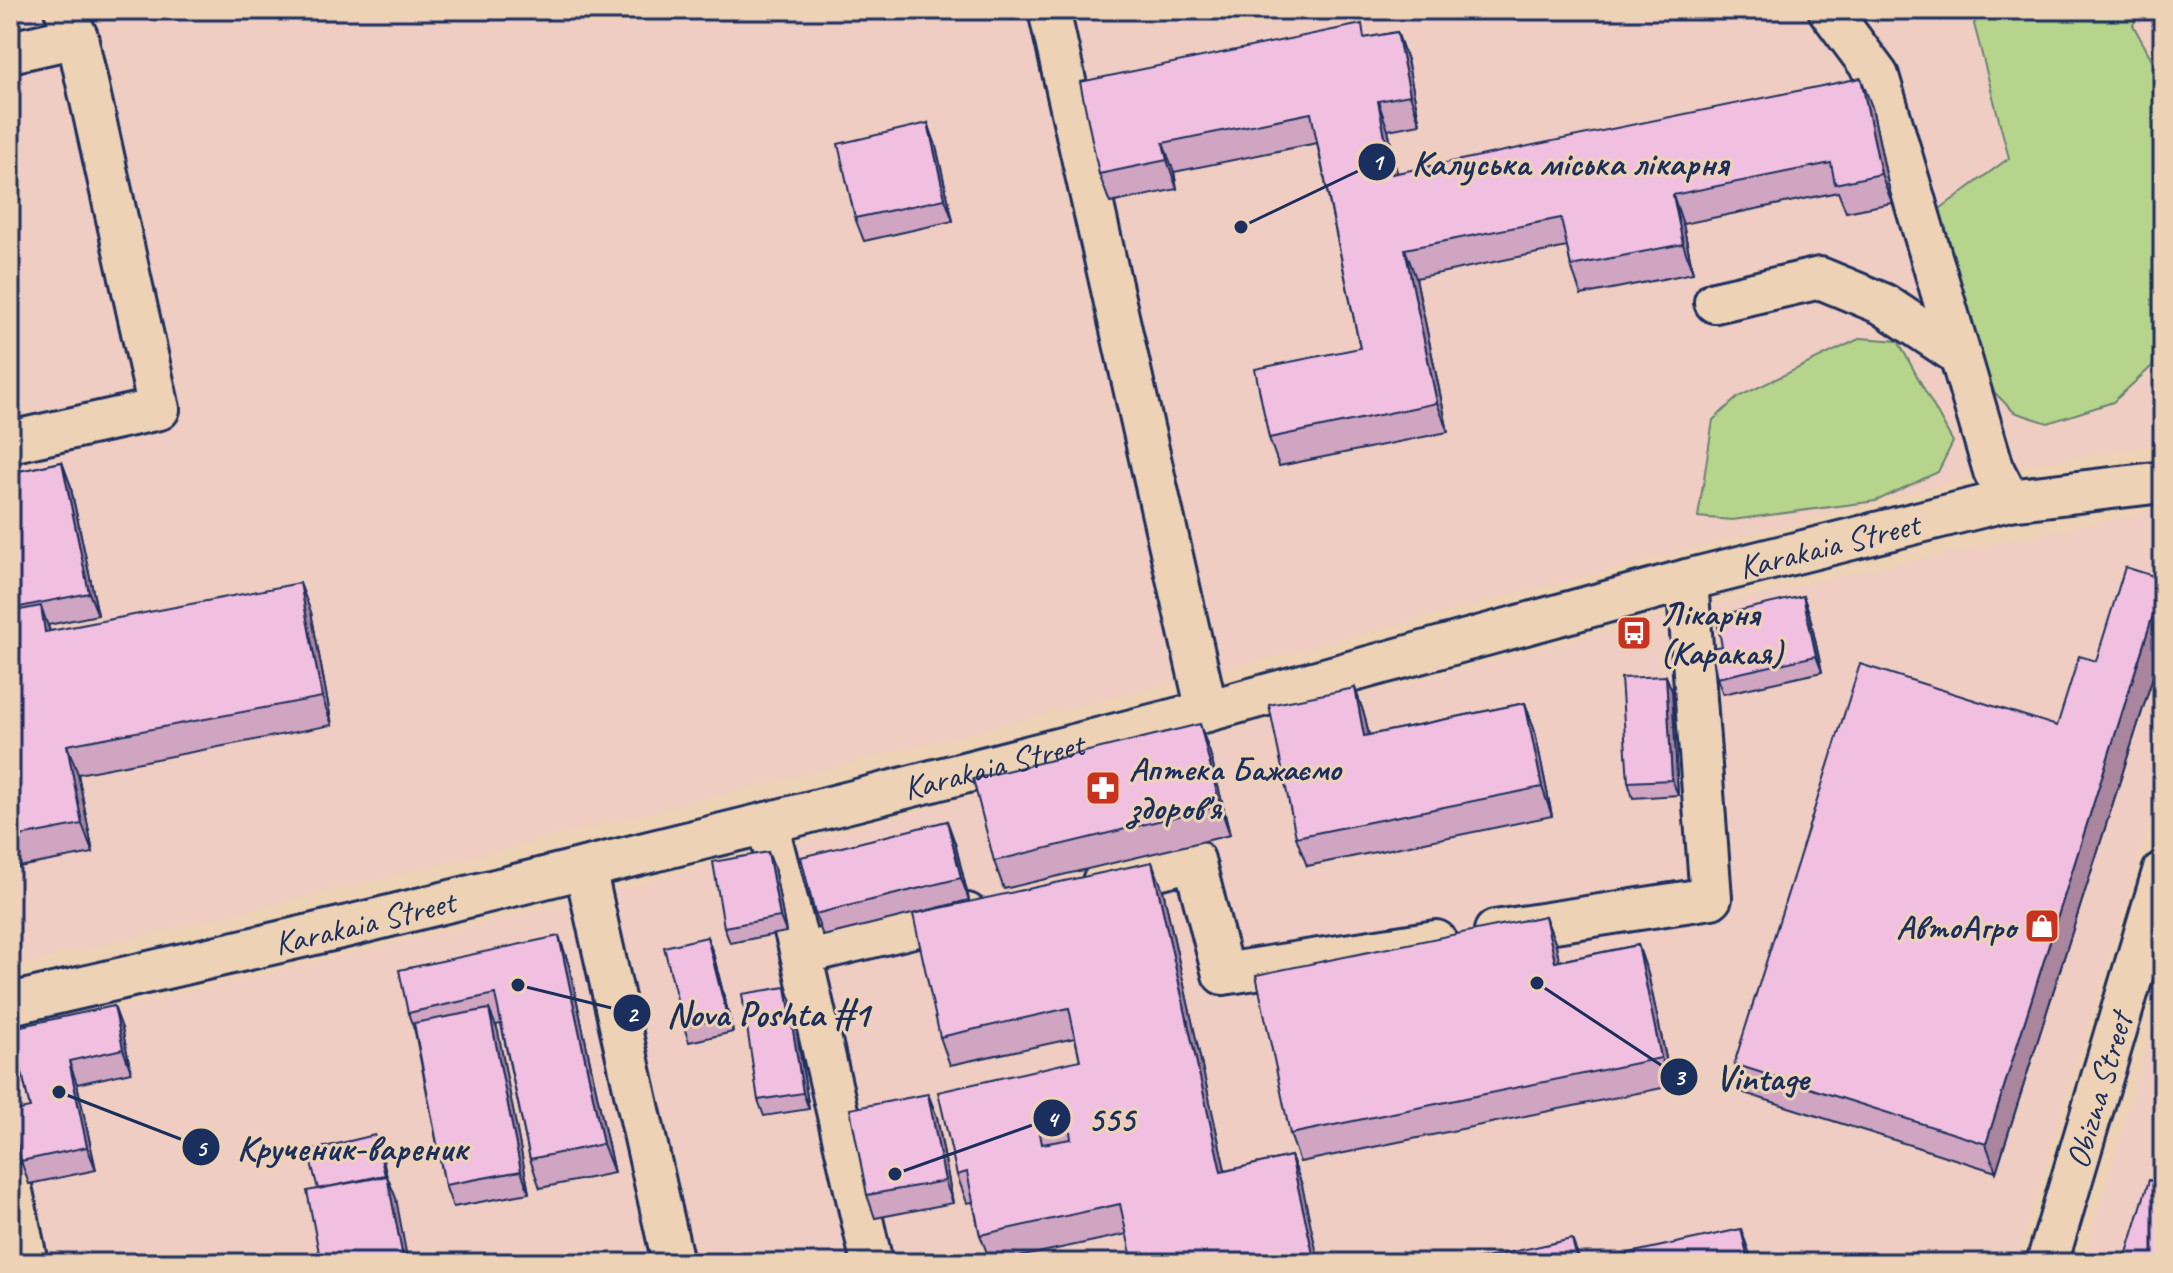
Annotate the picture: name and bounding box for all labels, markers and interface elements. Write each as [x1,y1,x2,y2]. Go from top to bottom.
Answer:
callout: Калуська міська лікарня [1357,132,1743,192]
text: Калуська міська лікарня [1412,140,1731,186]
text: 1 [1372,147,1386,177]
street label: Karakaia Street [1734,501,1927,588]
place label: Лікарня (Каракая) [1660,592,1785,674]
bus stop icon: Лікарня (Каракая) [1615,614,1653,652]
street label: Karakaia Street [899,721,1092,809]
place label: Аптека Бажаємо здоров'я [1125,747,1343,830]
pharmacy icon: Аптека Бажаємо здоров'я [1084,769,1122,807]
street label: Karakaia Street [270,879,463,964]
place label: АвтоАгро [1896,905,2020,948]
shop icon: АвтоАгро [2023,907,2061,945]
callout: Nova Poshta #1 [612,983,885,1043]
text: Nova Poshta #1 [667,991,873,1037]
text: 2 [627,999,640,1029]
street label: Obizna Street [2055,1003,2143,1173]
callout: Vintage [1659,1047,1824,1107]
text: Vintage [1715,1055,1811,1101]
text: 3 [1674,1062,1687,1092]
callout: 555 [1032,1088,1150,1148]
text: 555 [1088,1096,1138,1142]
text: 4 [1047,1104,1061,1134]
callout: Крученик-вареник [181,1117,483,1177]
text: Крученик-вареник [237,1125,471,1171]
text: 5 [196,1133,209,1163]

